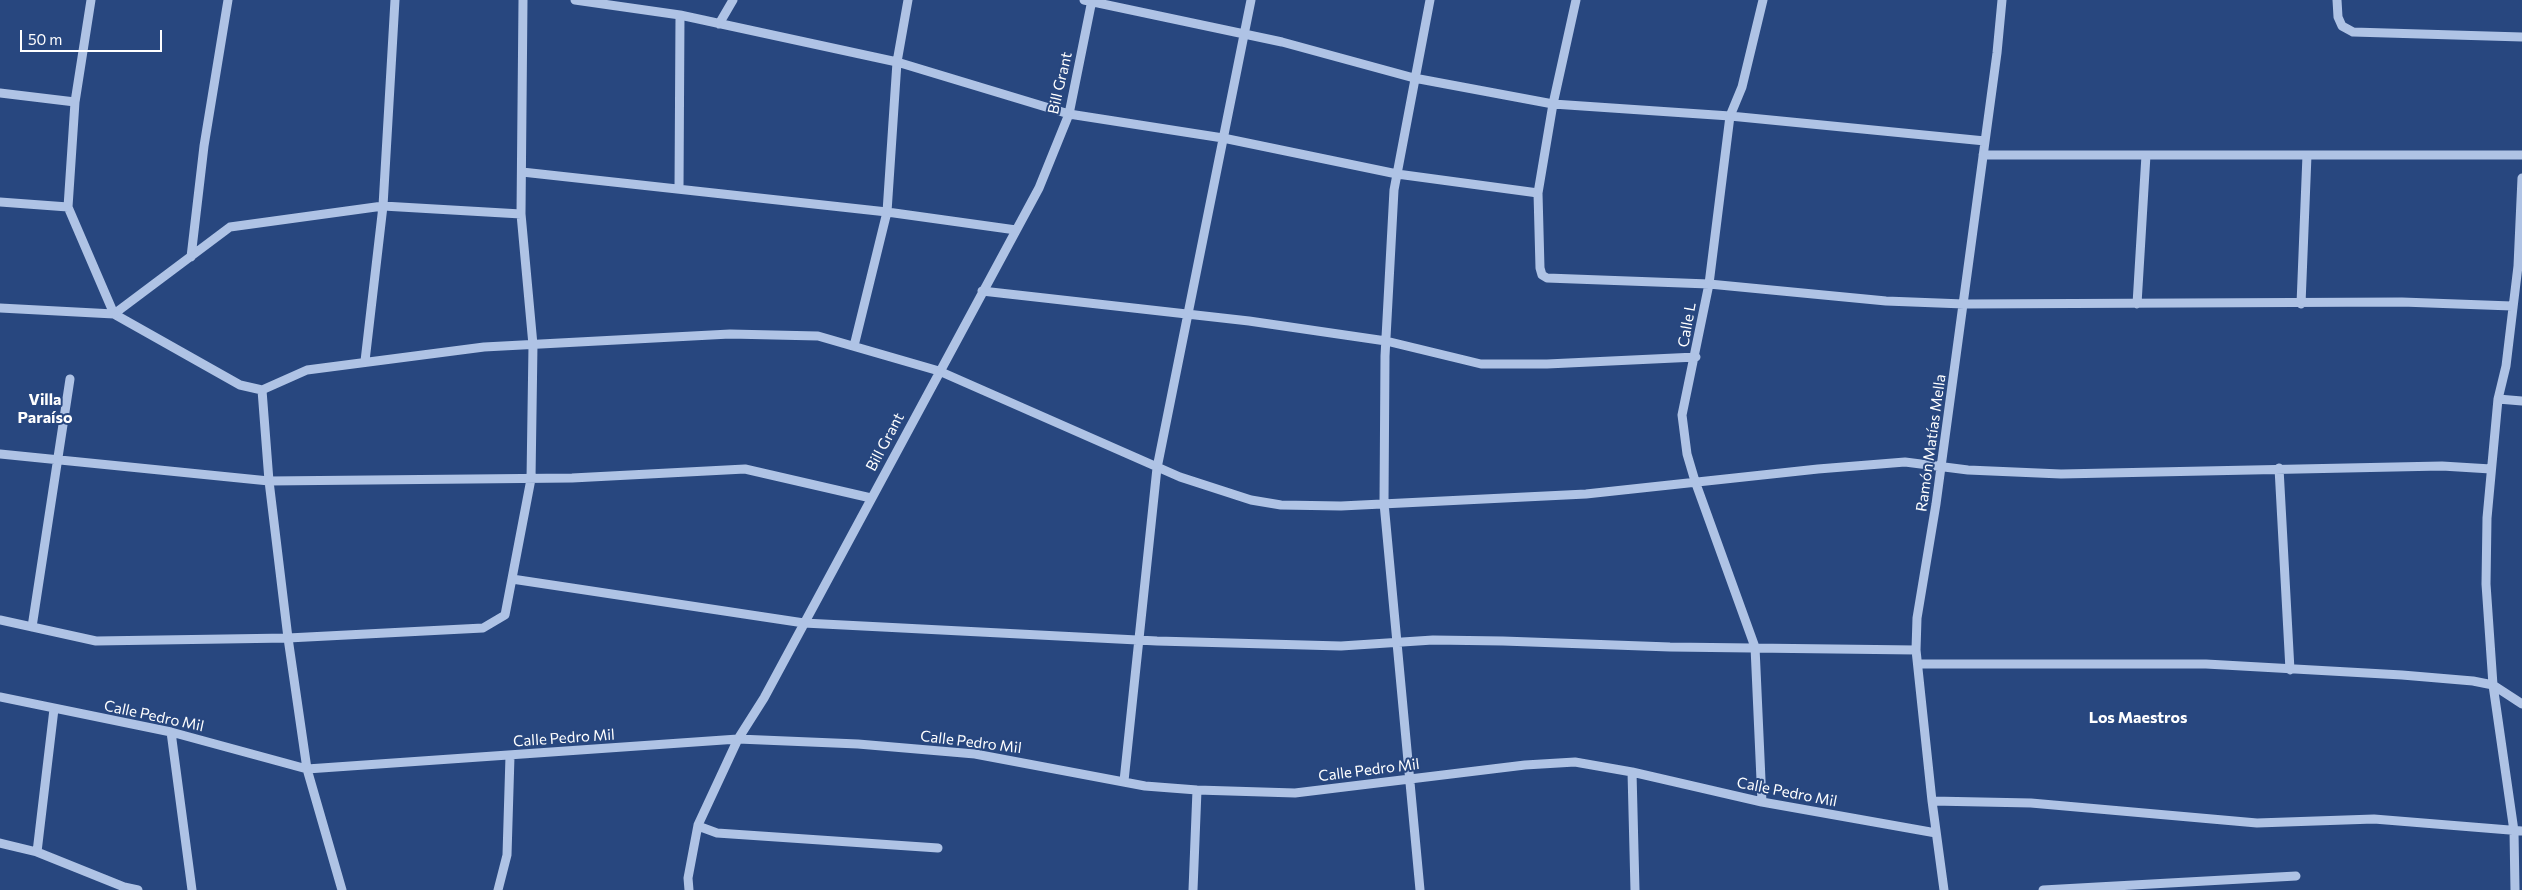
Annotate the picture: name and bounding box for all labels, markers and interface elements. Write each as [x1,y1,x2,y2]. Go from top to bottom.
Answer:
scale bar [22,20,165,52]
text: 50 m [28,30,62,48]
street label: Bill Grant [1044,50,1076,116]
street label: Calle L [1674,301,1700,349]
street label: Ramón Matías Mella [1912,373,1950,513]
district label: Villa Paraíso [17,390,73,428]
street label: Bill Grant [862,410,908,474]
street label: Calle Pedro Mil [102,697,206,735]
district label: Los Maestros [2089,708,2187,728]
street label: Calle Pedro Mil [513,725,615,751]
street label: Calle Pedro Mil [919,727,1023,757]
street label: Calle Pedro Mil [1317,755,1421,785]
street label: Calle Pedro Mil [1735,773,1839,811]

